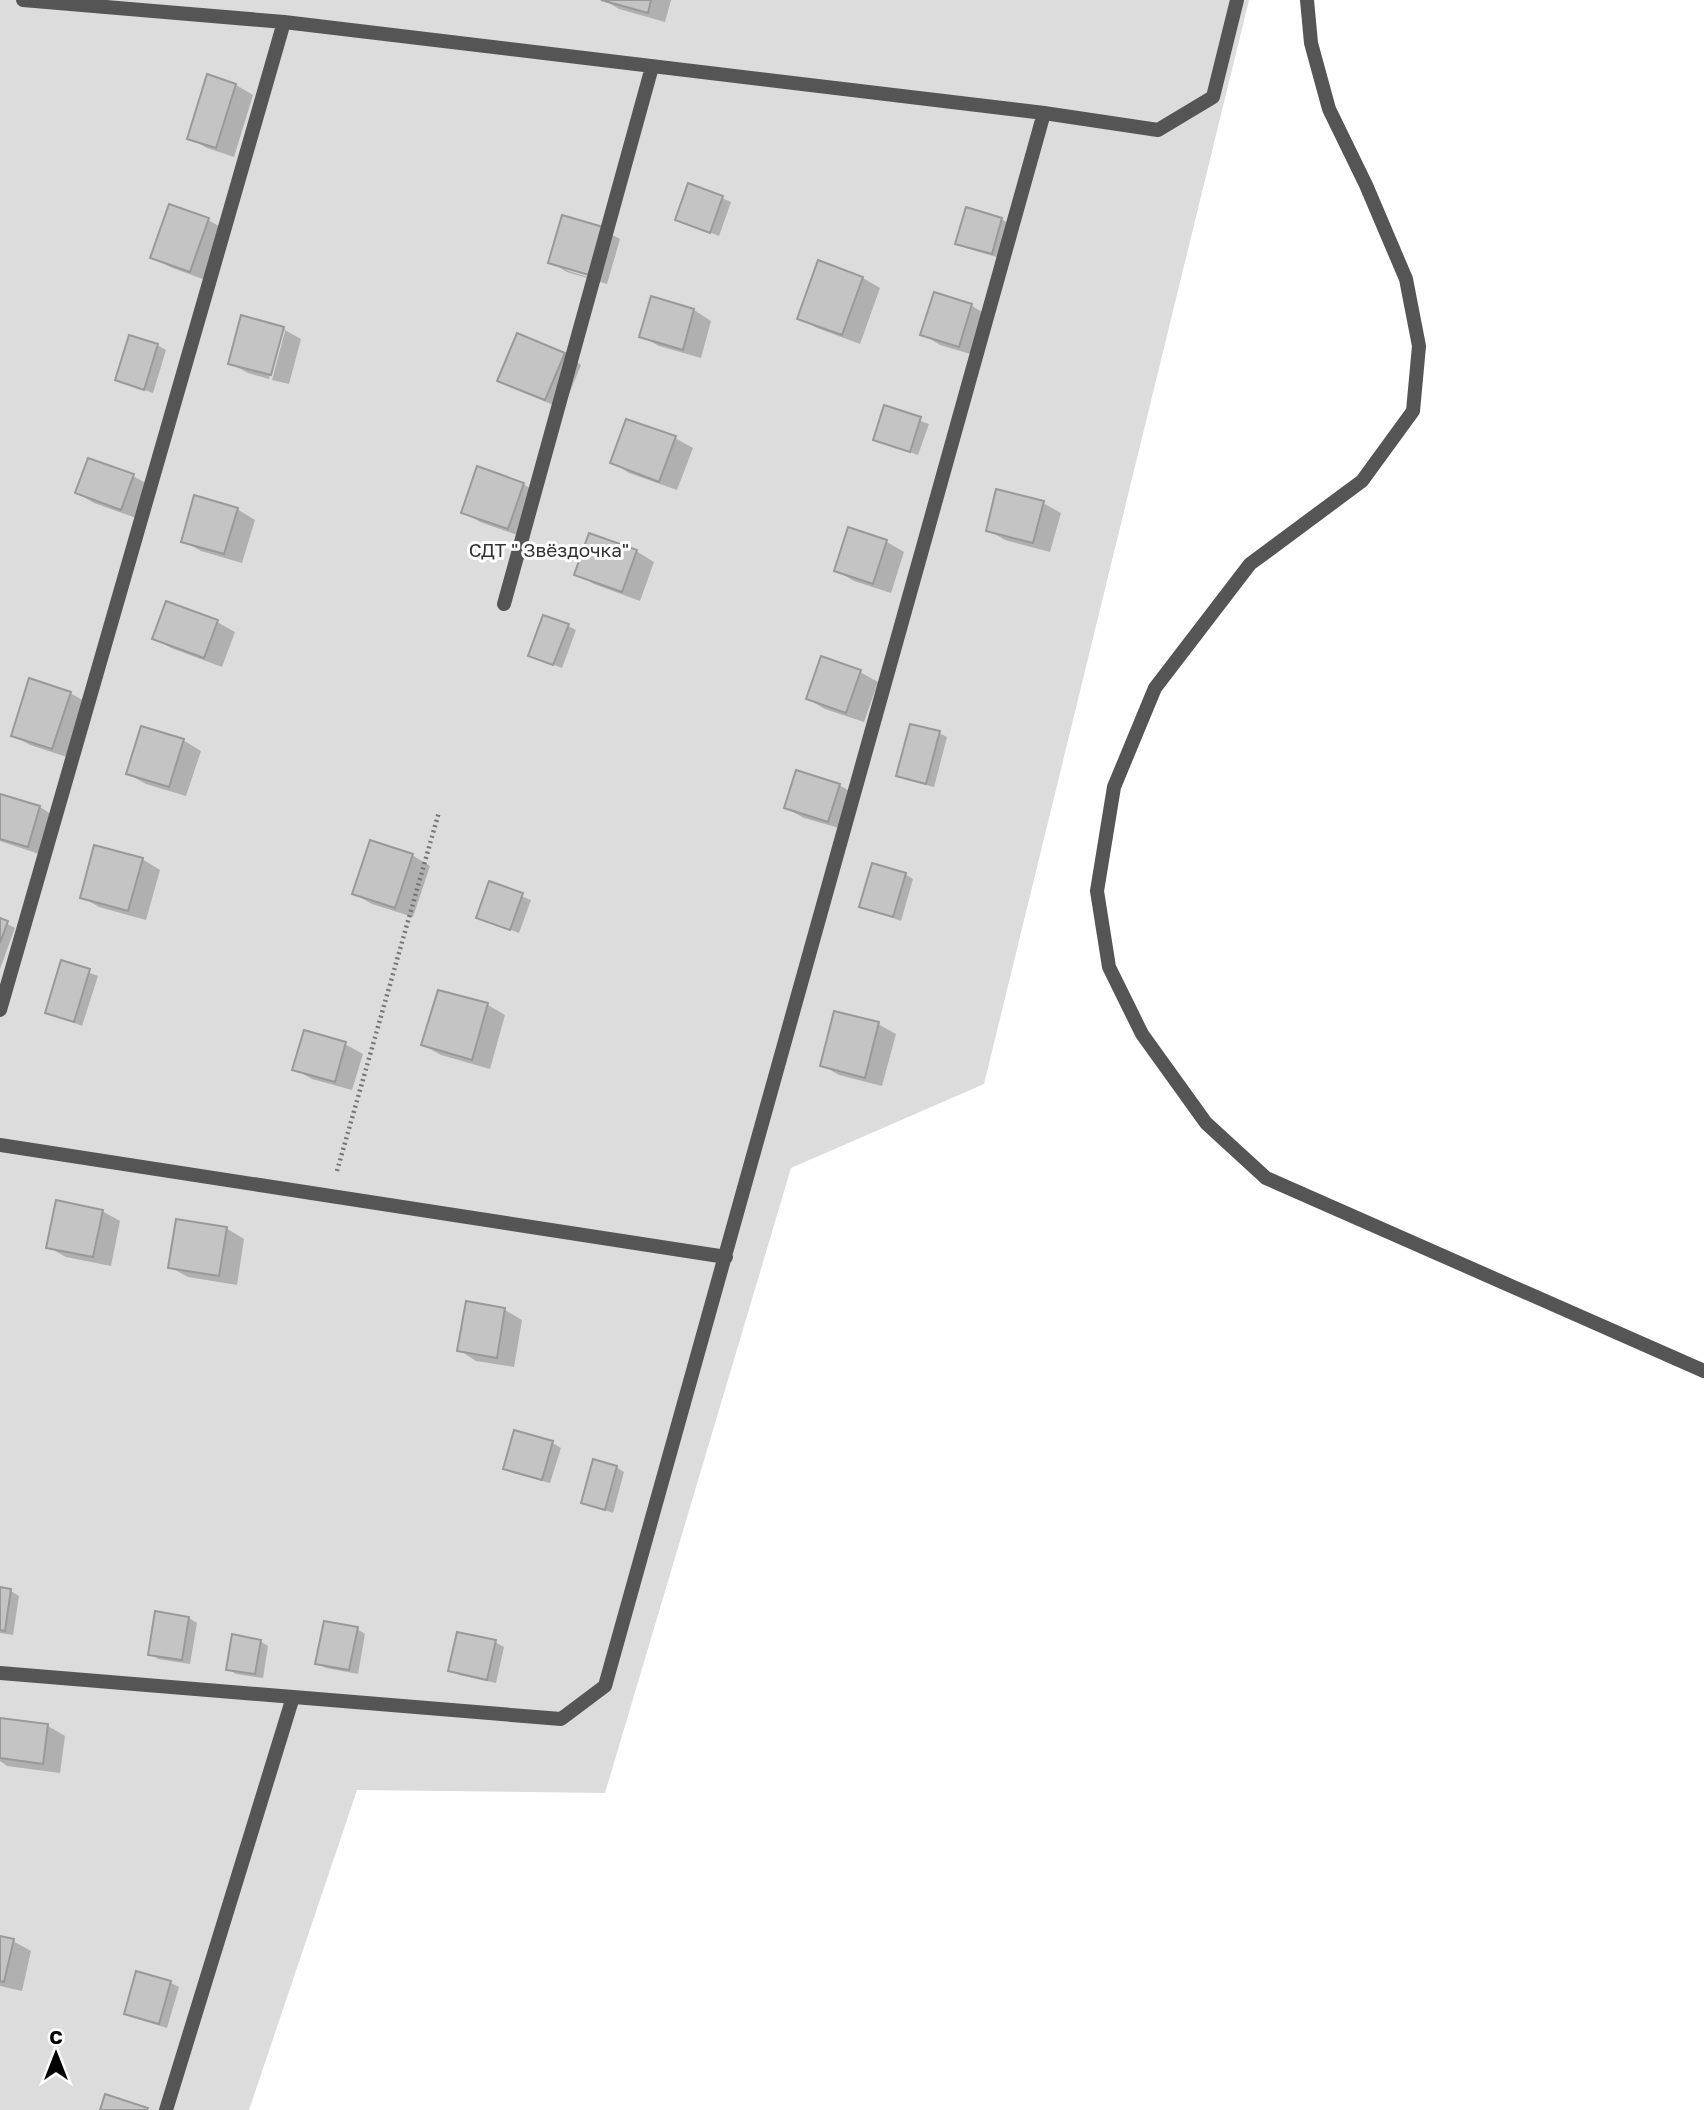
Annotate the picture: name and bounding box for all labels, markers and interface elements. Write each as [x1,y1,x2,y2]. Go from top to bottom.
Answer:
park label: СДТ " Звёздочка" [469,538,629,561]
north arrow [21,2019,91,2089]
text: С [49,2025,63,2048]

